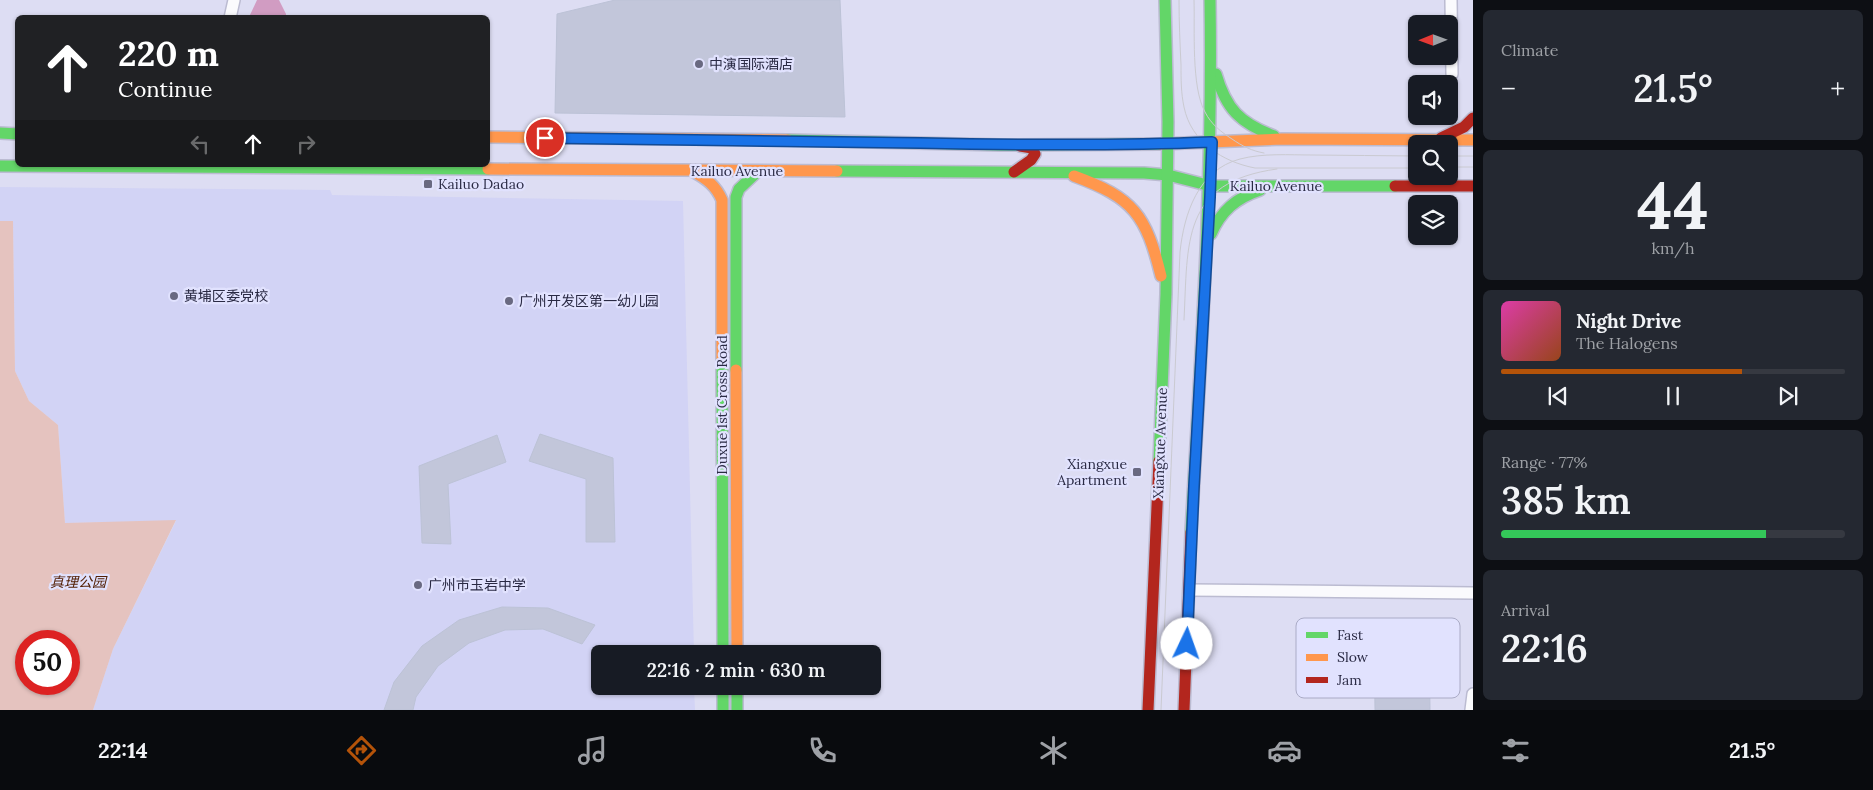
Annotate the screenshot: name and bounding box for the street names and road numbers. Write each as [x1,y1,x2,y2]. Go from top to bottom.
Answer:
street label: Kailuo Avenue [691,162,784,180]
street label: Kailuo Avenue [1230,177,1323,195]
street label: Duxue 1st Cross Road [713,335,731,475]
street label: Xiangxue Avenue [1149,387,1171,499]

